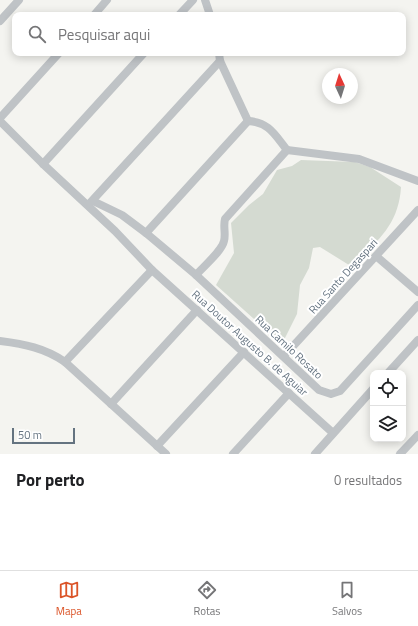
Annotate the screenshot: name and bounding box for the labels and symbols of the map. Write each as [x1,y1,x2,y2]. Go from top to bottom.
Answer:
north arrow [322,68,358,104]
street label: Rua Santo Degaspari [305,235,381,317]
street label: Rua Doutor Augusto B. de Aguiar [188,286,312,400]
street label: Rua Camilo Rosato [252,311,326,383]
scale bar [12,426,75,445]

